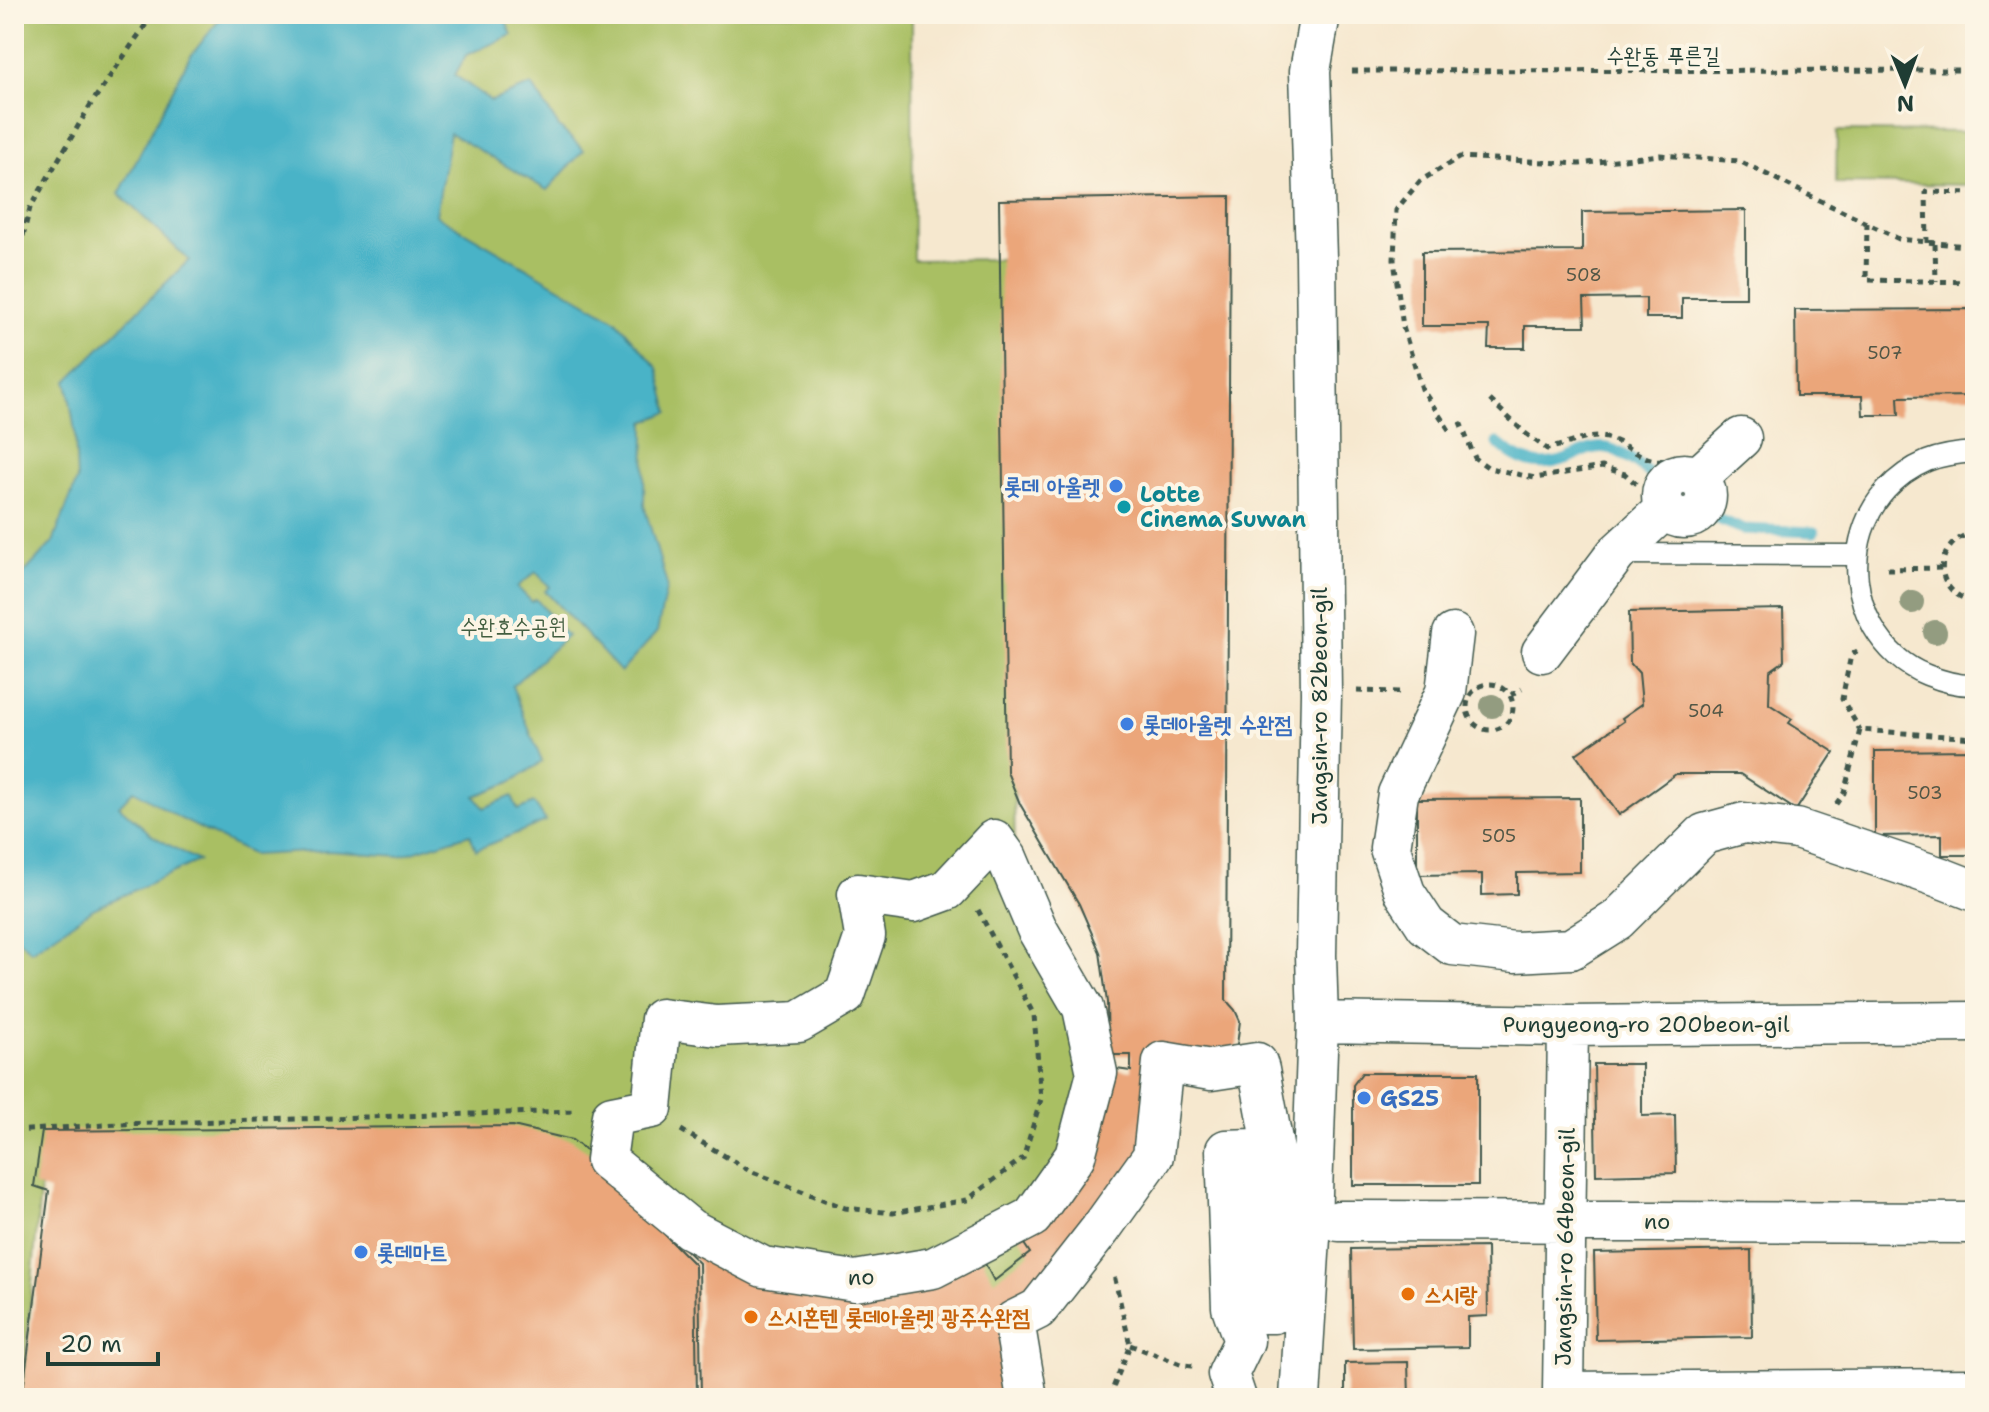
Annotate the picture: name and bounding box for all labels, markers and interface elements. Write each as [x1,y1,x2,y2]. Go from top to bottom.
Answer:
street label: 수완동 푸른길 [1606,41,1720,70]
north arrow [1865,44,1945,124]
text: N [1896,89,1914,118]
house number: 508 [1566,263,1602,287]
house number: 507 [1867,341,1903,365]
place label: 롯데 아울렛 [1004,472,1100,501]
marker: 롯데 아울렛 [1107,477,1125,495]
place label: Lotte Cinema Suwan [1140,480,1307,534]
marker: Lotte Cinema Suwan [1115,498,1133,516]
street label: Jangsin-ro 82beon-gil [1305,587,1334,825]
park label: 수완호수공원 [460,612,566,641]
house number: 504 [1688,699,1724,723]
place label: 롯데아울렛 수완점 [1143,710,1292,739]
marker: 롯데아울렛 수완점 [1118,715,1136,733]
house number: 503 [1907,781,1943,805]
house number: 505 [1482,824,1516,848]
street label: Pungyeong-ro 200beon-gil [1502,1010,1790,1039]
place label: GS25 [1380,1084,1439,1113]
marker: GS25 [1355,1089,1373,1107]
street label: Jangsin-ro 64beon-gil [1548,1127,1582,1366]
street label: no [1644,1207,1670,1236]
place label: 롯데마트 [377,1238,448,1267]
marker: 롯데마트 [352,1243,370,1261]
street label: no [847,1262,875,1292]
place label: 스시랑 [1424,1280,1477,1309]
marker: 스시랑 [1399,1285,1417,1303]
place label: 스시혼텐 롯데아울렛 광주수완점 [767,1303,1030,1332]
marker: 스시혼텐 롯데아울렛 광주수완점 [742,1308,760,1326]
scale bar [48,1316,158,1366]
text: 20 m [60,1328,122,1360]

